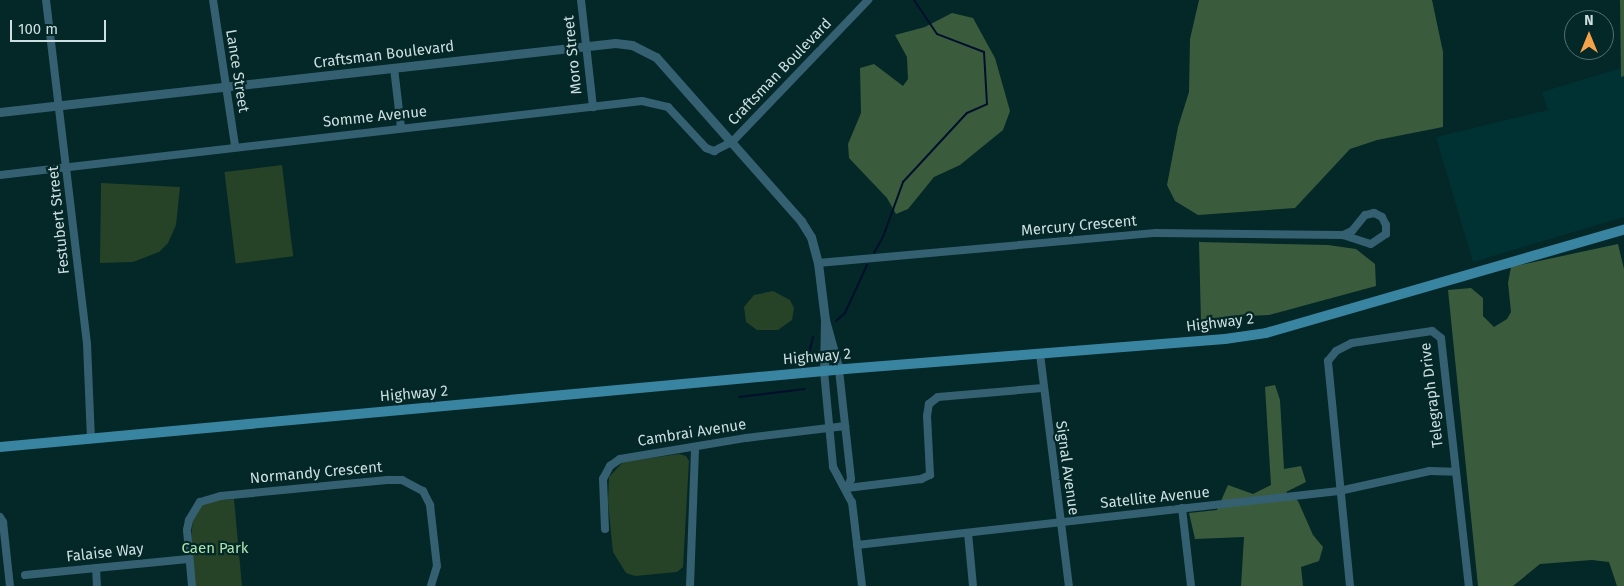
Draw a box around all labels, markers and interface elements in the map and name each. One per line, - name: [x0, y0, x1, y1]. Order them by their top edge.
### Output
- scale bar: [12, 10, 109, 42]
- north arrow: [1564, 10, 1614, 60]
- text: N: [1584, 12, 1594, 29]
- street label: Moro Street: [560, 15, 586, 95]
- street label: Craftsman Boulevard: [724, 15, 836, 129]
- text: 100 m: [18, 20, 58, 38]
- street label: Lance Street: [222, 28, 252, 114]
- street label: Craftsman Boulevard: [313, 37, 455, 73]
- street label: Somme Avenue: [322, 103, 428, 131]
- street label: Festubert Street: [44, 165, 74, 275]
- street label: Mercury Crescent: [1020, 212, 1138, 240]
- street label: Highway 2: [1185, 310, 1255, 336]
- street label: Telegraph Drive: [1417, 341, 1447, 449]
- street label: Highway 2: [782, 345, 852, 369]
- street label: Highway 2: [379, 382, 449, 406]
- street label: Cambrai Avenue: [636, 416, 748, 450]
- street label: Signal Avenue: [1051, 420, 1083, 516]
- street label: Normandy Crescent: [249, 458, 383, 488]
- street label: Satellite Avenue: [1099, 483, 1211, 513]
- street label: Falaise Way: [65, 540, 145, 566]
- park label: Caen Park: [182, 540, 248, 558]

